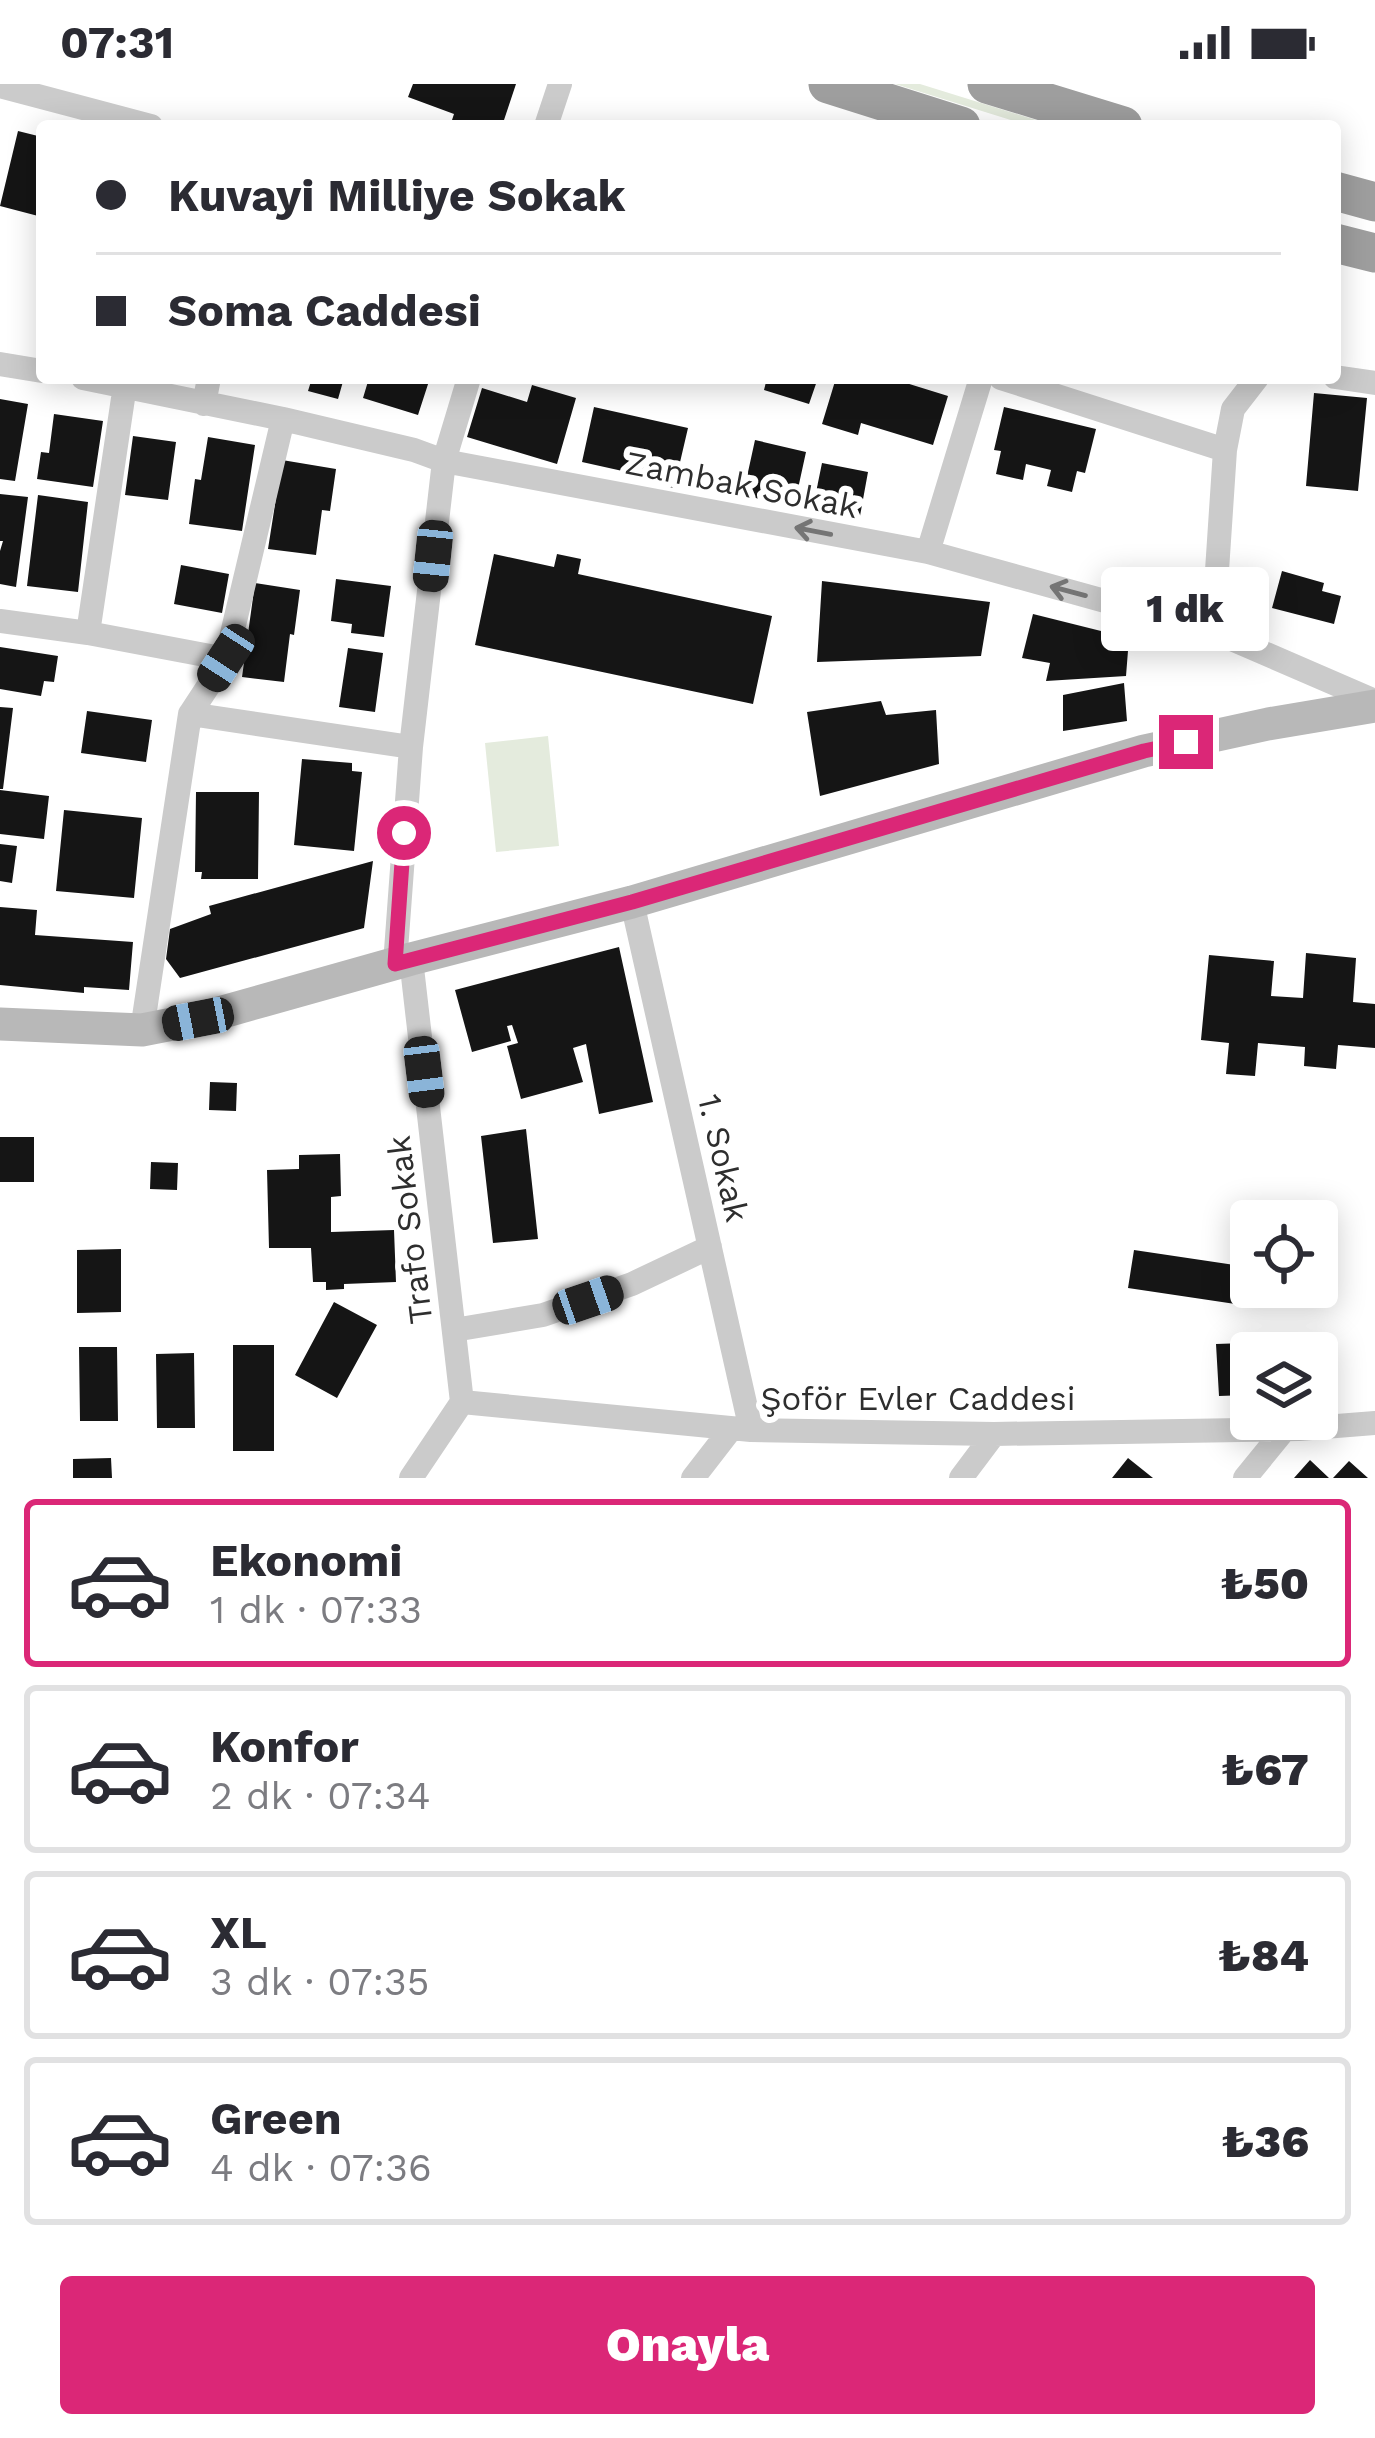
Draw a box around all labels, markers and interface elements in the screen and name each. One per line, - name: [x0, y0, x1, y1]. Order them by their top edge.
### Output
- text: 07:31: [60, 16, 174, 69]
- text: Kuvayi Milliye Sokak: [168, 169, 626, 222]
- text: Soma Caddesi: [168, 284, 481, 337]
- street label: Zambak Sokak: [622, 443, 862, 526]
- car: [411, 518, 455, 594]
- one-way arrow: [795, 519, 834, 541]
- callout: 1 dk: [1102, 568, 1270, 652]
- one-way arrow: [1050, 578, 1088, 600]
- text: 1 dk: [1146, 586, 1224, 631]
- car: [191, 618, 261, 698]
- route end: [1159, 715, 1213, 769]
- route start: [377, 806, 431, 860]
- car: [159, 994, 237, 1044]
- car: [402, 1034, 446, 1110]
- street label: 1. Sokak: [690, 1091, 757, 1226]
- street label: Trafo Sokak: [379, 1134, 440, 1326]
- map controls: [1230, 1200, 1338, 1440]
- button: locate: [1230, 1200, 1338, 1308]
- car: [548, 1271, 628, 1329]
- button: layers: [1230, 1332, 1338, 1440]
- street label: Şoför Evler Caddesi: [760, 1379, 1076, 1418]
- icon: car: [66, 1529, 174, 1637]
- text: Ekonomi: [210, 1534, 402, 1587]
- text: ₺50: [1221, 1557, 1309, 1610]
- text: 1 dk · 07:33: [210, 1587, 422, 1632]
- icon: car: [66, 1715, 174, 1823]
- text: Konfor: [210, 1720, 359, 1773]
- text: ₺67: [1221, 1743, 1309, 1796]
- text: 2 dk · 07:34: [210, 1773, 431, 1818]
- icon: car: [66, 1901, 174, 2009]
- text: XL: [210, 1906, 267, 1959]
- text: ₺84: [1218, 1929, 1309, 1982]
- text: 3 dk · 07:35: [210, 1959, 430, 2004]
- icon: car: [66, 2087, 174, 2195]
- text: Green: [210, 2092, 342, 2145]
- text: ₺36: [1221, 2115, 1309, 2168]
- text: 4 dk · 07:36: [210, 2145, 432, 2190]
- button: Onayla: [60, 2276, 1315, 2414]

